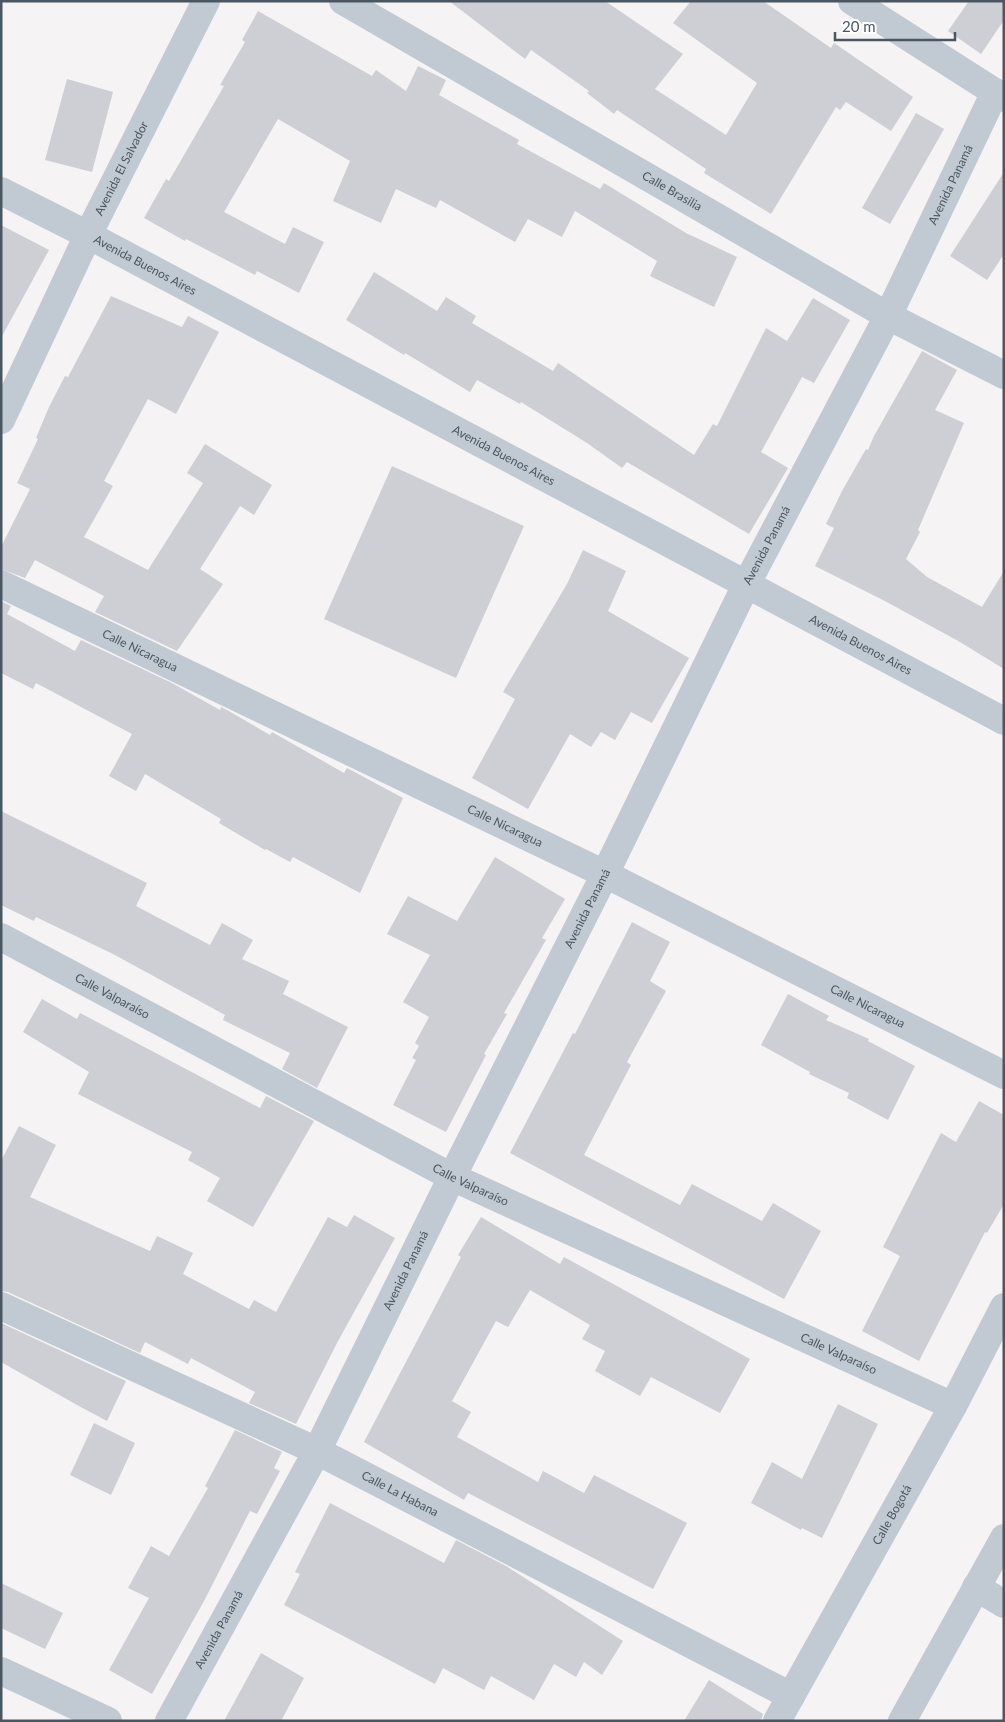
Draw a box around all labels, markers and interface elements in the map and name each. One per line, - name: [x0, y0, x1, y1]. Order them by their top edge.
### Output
- scale bar: [835, 10, 955, 42]
- text: 20 m: [842, 17, 876, 35]
- street label: Avenida El Salvador: [91, 118, 151, 218]
- street label: Avenida Panamá: [925, 142, 976, 227]
- street label: Calle Brasilia: [640, 168, 705, 214]
- street label: Avenida Buenos Aires: [91, 231, 199, 298]
- street label: Avenida Buenos Aires: [450, 422, 558, 488]
- street label: Avenida Panamá: [739, 503, 793, 587]
- street label: Avenida Buenos Aires: [807, 611, 915, 678]
- street label: Calle Nicaragua: [100, 626, 180, 675]
- street label: Calle Nicaragua: [465, 801, 545, 850]
- street label: Avenida Panamá: [561, 866, 613, 951]
- street label: Calle Valparaíso: [72, 970, 153, 1022]
- street label: Calle Nicaragua: [828, 981, 908, 1031]
- street label: Calle Valparaíso: [430, 1160, 511, 1209]
- street label: Avenida Panamá: [379, 1228, 431, 1313]
- street label: Calle Valparaíso: [798, 1329, 880, 1377]
- street label: Calle La Habana: [359, 1467, 441, 1520]
- street label: Calle Bogotá: [869, 1482, 915, 1548]
- street label: Avenida Panamá: [191, 1588, 246, 1671]

